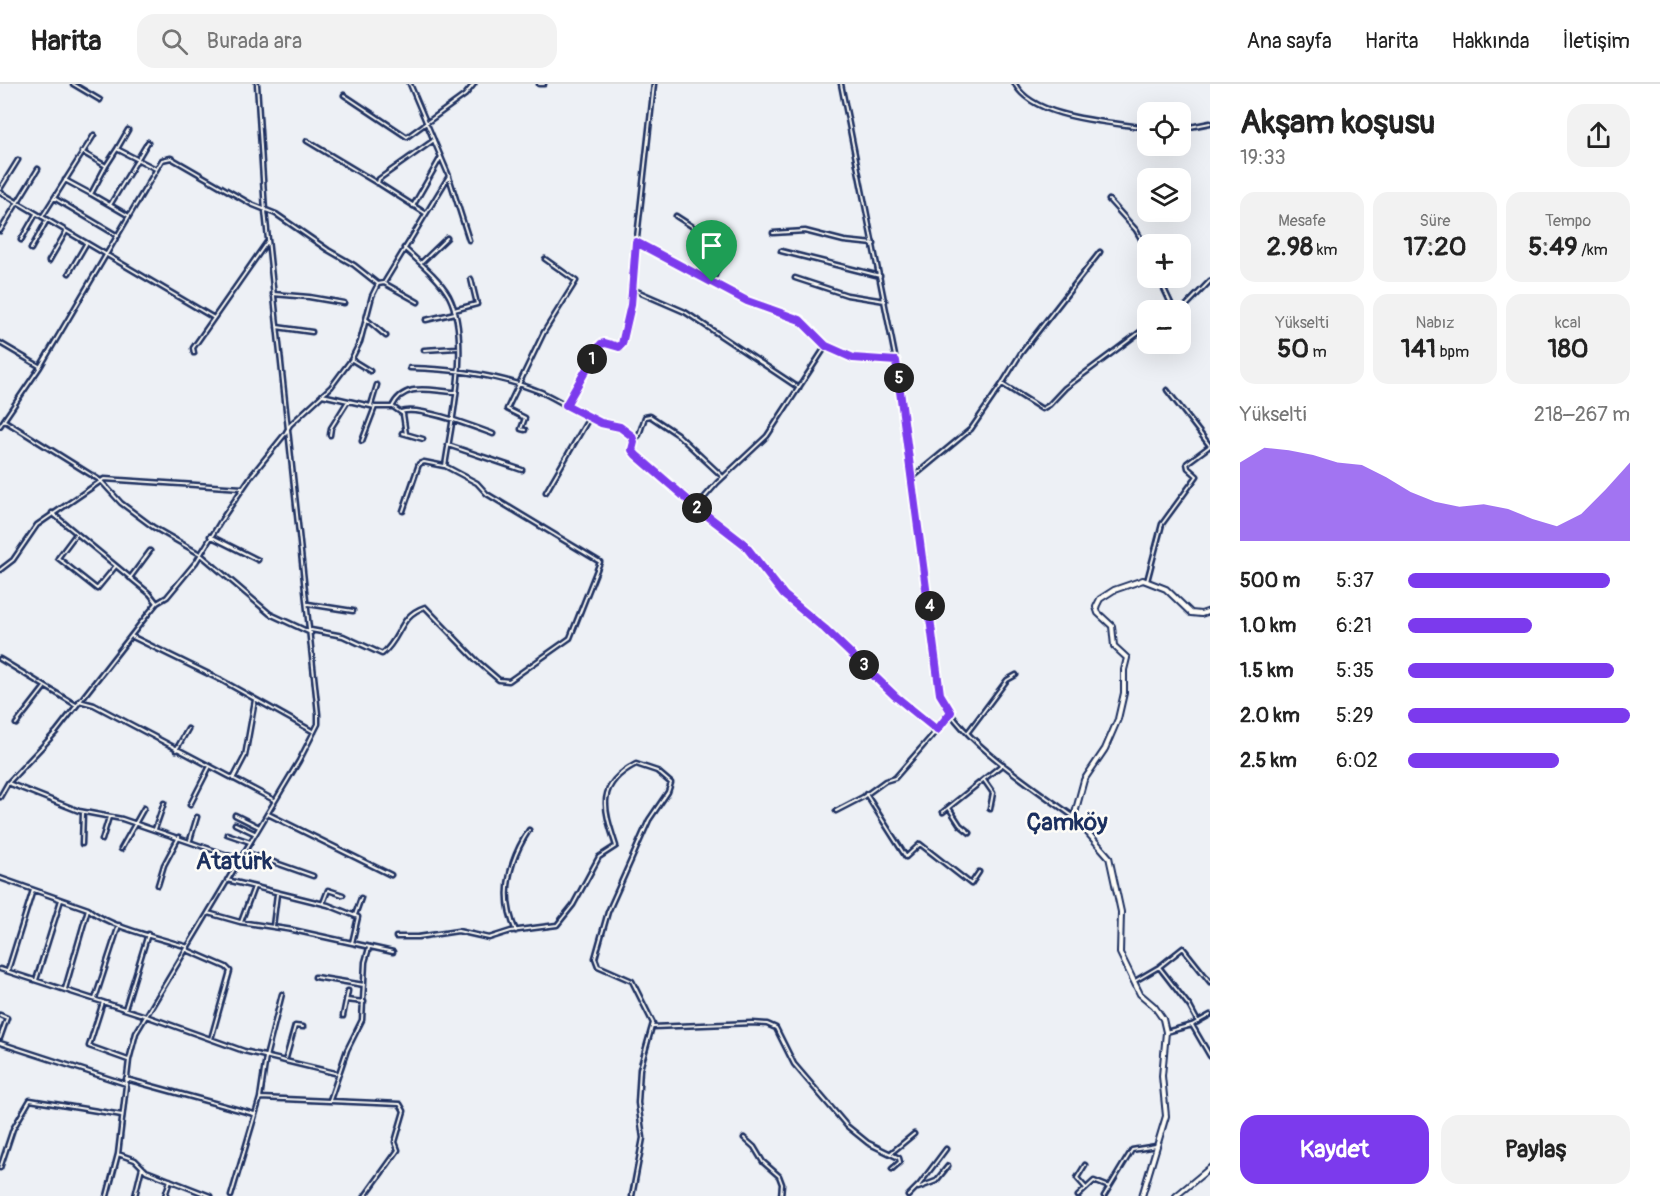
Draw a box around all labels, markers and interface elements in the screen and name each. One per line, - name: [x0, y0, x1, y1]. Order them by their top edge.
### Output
- search box: [137, 14, 557, 68]
- text: Harita: [30, 24, 101, 59]
- icon: search: [158, 25, 191, 58]
- text: Burada ara: [206, 27, 302, 55]
- text: Ana sayfa: [1246, 28, 1332, 55]
- text: Harita: [1365, 28, 1418, 55]
- text: Hakkında: [1451, 28, 1530, 55]
- text: İletişim: [1563, 28, 1630, 55]
- map controls: [1137, 102, 1191, 354]
- button: locate: [1137, 102, 1191, 156]
- text: Akşam koşusu: [1240, 102, 1435, 143]
- button: share: [1567, 104, 1630, 167]
- text: 19:33: [1240, 145, 1286, 170]
- button: layers: [1137, 168, 1191, 222]
- text: Mesafe: [1278, 211, 1326, 231]
- text: Süre: [1420, 211, 1450, 231]
- text: Tempo: [1545, 211, 1591, 231]
- pin: [686, 220, 737, 282]
- icon: arrive: [695, 229, 728, 262]
- text: 2.98: [1266, 231, 1313, 263]
- text: 17:20: [1403, 231, 1467, 263]
- text: 5:49: [1528, 231, 1578, 263]
- button: +: [1137, 234, 1191, 288]
- text: km: [1313, 240, 1338, 260]
- text: /km: [1578, 240, 1608, 260]
- button: −: [1137, 300, 1191, 354]
- text: Yükselti: [1275, 313, 1329, 333]
- text: Nabız: [1416, 313, 1454, 333]
- text: kcal: [1555, 313, 1581, 333]
- text: 50: [1277, 333, 1309, 365]
- text: 141: [1401, 333, 1436, 365]
- text: 180: [1547, 333, 1589, 365]
- text: m: [1309, 342, 1327, 362]
- text: bpm: [1436, 342, 1469, 362]
- pin: 1: [577, 344, 607, 374]
- text: 1: [589, 349, 595, 369]
- pin: 5: [884, 363, 914, 393]
- text: 5: [895, 368, 903, 388]
- text: Yükselti: [1240, 402, 1307, 427]
- text: 218–267 m: [1534, 402, 1630, 427]
- pin: 2: [682, 493, 712, 523]
- text: 2: [693, 498, 701, 518]
- text: 500 m: [1240, 568, 1300, 593]
- text: 5:37: [1336, 568, 1374, 593]
- pin: 4: [915, 591, 945, 621]
- text: 4: [925, 596, 935, 616]
- text: 1.0 km: [1240, 613, 1296, 638]
- text: 6:21: [1336, 613, 1372, 638]
- pin: 3: [849, 650, 879, 680]
- text: 3: [860, 655, 868, 675]
- text: 1.5 km: [1240, 658, 1293, 683]
- text: 5:35: [1336, 658, 1374, 683]
- text: 2.0 km: [1240, 703, 1300, 728]
- text: 5:29: [1336, 703, 1374, 728]
- text: 2.5 km: [1240, 748, 1297, 773]
- text: 6:02: [1336, 748, 1378, 773]
- district label: Çamköy: [1027, 808, 1108, 837]
- district label: Atatürk: [196, 847, 273, 876]
- button: Kaydet: [1240, 1115, 1429, 1184]
- button: Paylaş: [1441, 1115, 1630, 1184]

